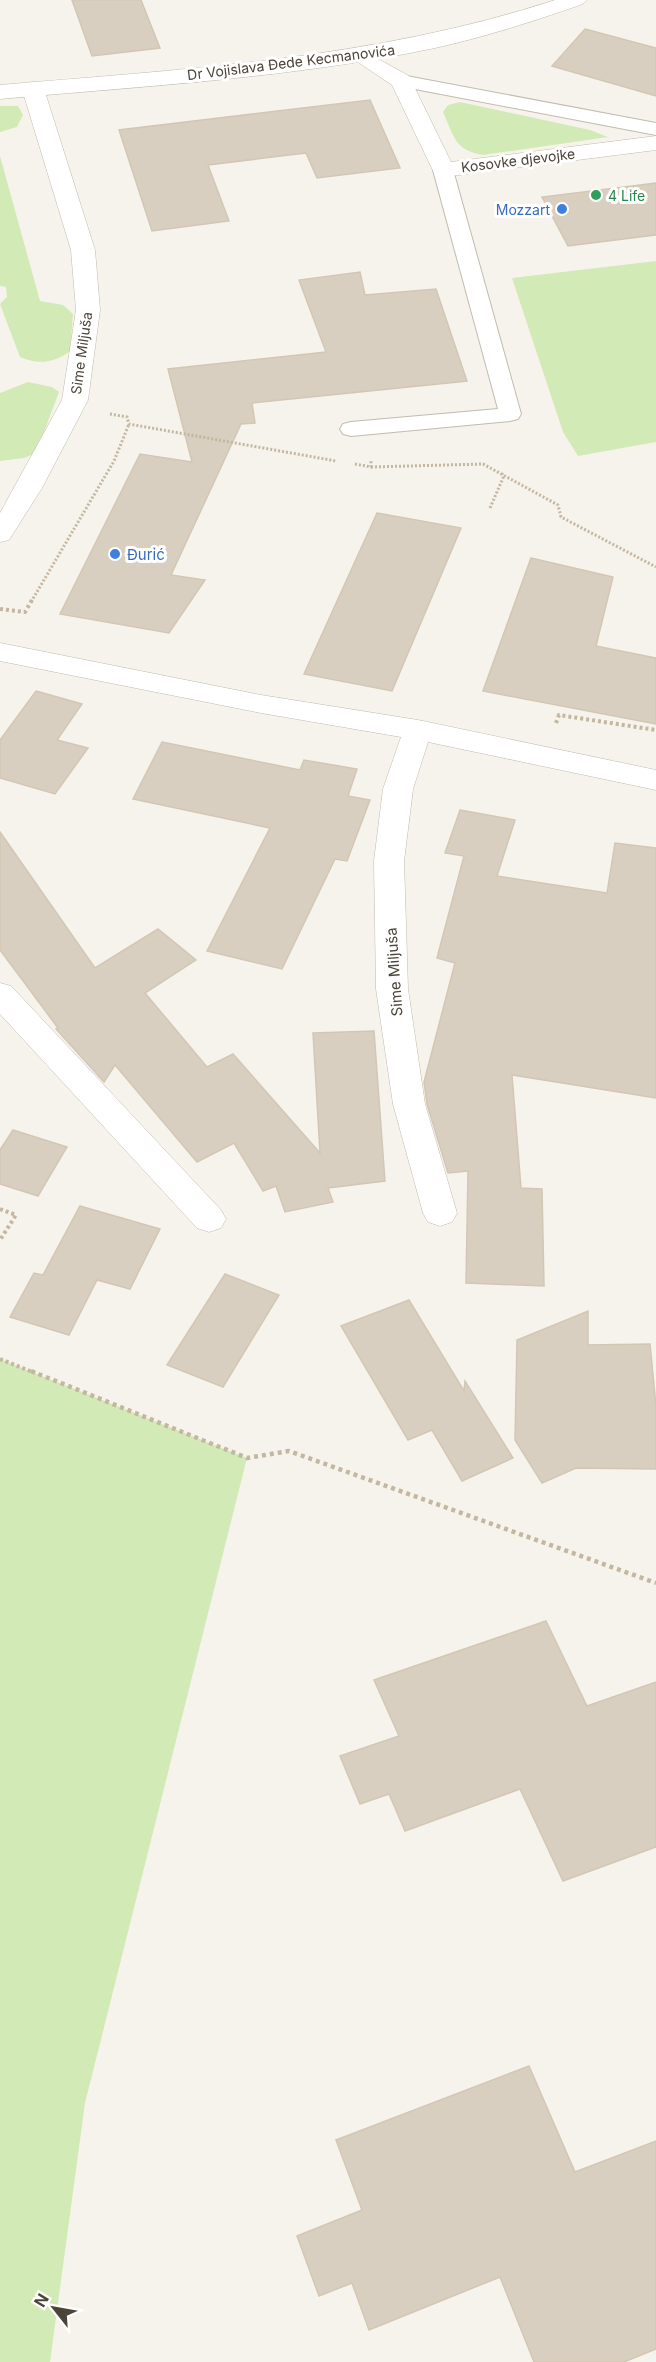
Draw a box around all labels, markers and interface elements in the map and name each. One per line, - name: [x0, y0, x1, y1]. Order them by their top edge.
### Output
- street label: Dr Vojislava Đede Kecmanovića: [186, 41, 396, 83]
- street label: Kosovke djevojke: [460, 145, 576, 175]
- place label: 4 Life: [608, 187, 645, 204]
- marker: 4 Life: [589, 188, 603, 202]
- place label: Mozzart: [496, 201, 550, 218]
- marker: Mozzart: [555, 202, 569, 216]
- street label: Sime Miljuša: [67, 311, 95, 395]
- place label: Đurić: [127, 545, 165, 564]
- marker: Đurić: [108, 547, 122, 561]
- street label: Sime Miljuša: [381, 927, 407, 1017]
- north arrow: [24, 2278, 84, 2338]
- text: N: [29, 2290, 53, 2311]

